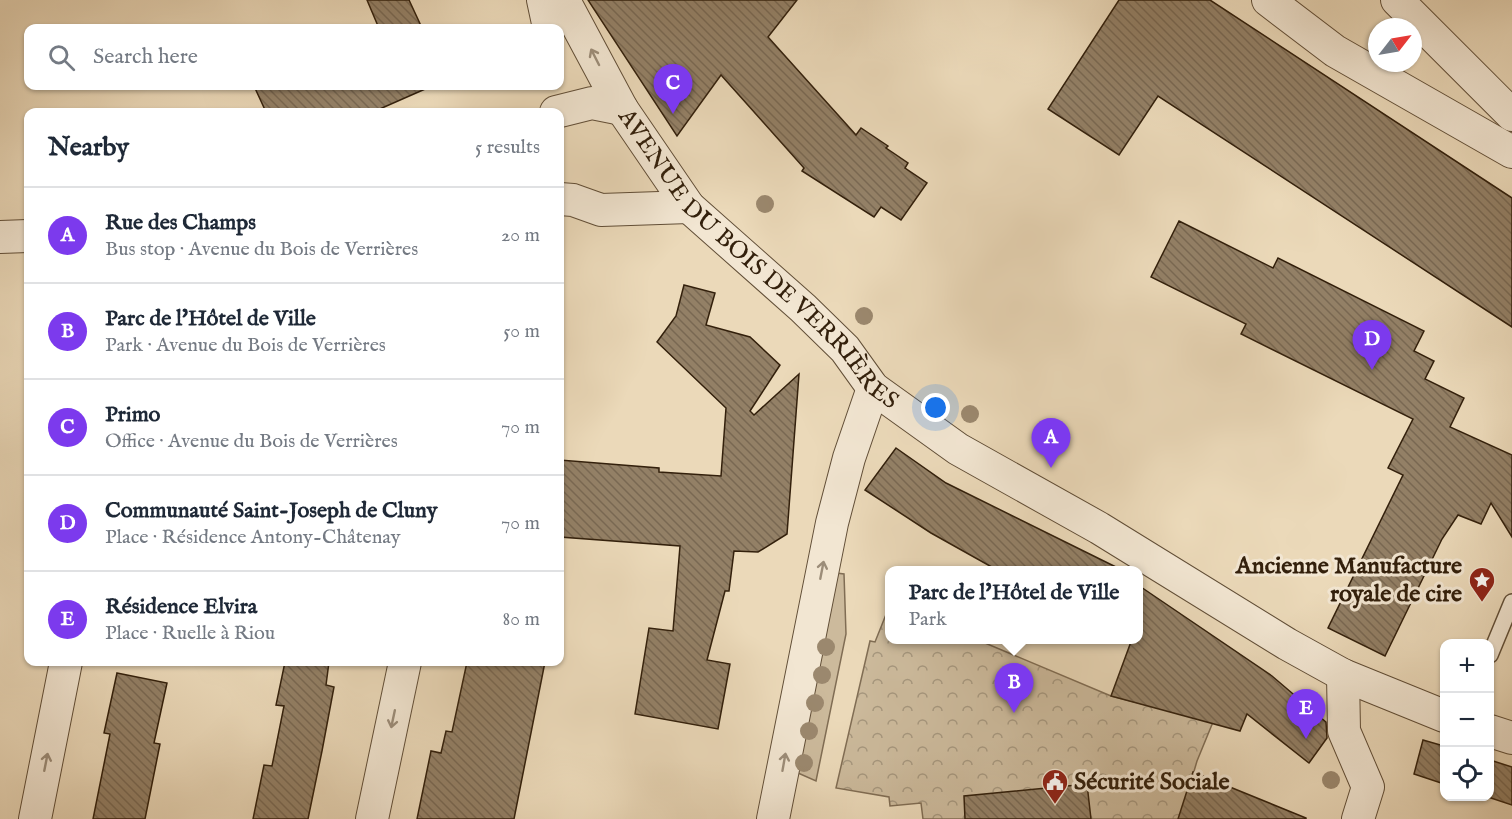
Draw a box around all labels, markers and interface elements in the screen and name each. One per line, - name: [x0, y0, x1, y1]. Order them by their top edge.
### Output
- north arrow: [1368, 18, 1422, 72]
- search box: [24, 24, 564, 90]
- icon: search: [45, 41, 78, 74]
- text: Search here: [93, 43, 198, 71]
- one-way arrow: [589, 49, 600, 67]
- pin: C: [654, 64, 692, 114]
- street label: AVENUE DU BOIS DE VERRIÈRES: [610, 102, 904, 417]
- text: Nearby: [48, 131, 129, 164]
- text: 5 results: [475, 135, 540, 160]
- text: Rue des Champs: [105, 209, 256, 237]
- text: A: [61, 223, 74, 248]
- text: 20 m: [501, 223, 540, 248]
- text: Bus stop · Avenue du Bois de Verrières: [105, 237, 418, 262]
- text: Parc de l'Hôtel de Ville: [105, 305, 316, 333]
- text: B: [61, 319, 74, 344]
- text: 50 m: [503, 319, 540, 344]
- pin: D: [1352, 320, 1392, 370]
- text: Park · Avenue du Bois de Verrières: [105, 333, 386, 358]
- your location: [921, 393, 950, 422]
- text: Primo: [105, 401, 160, 429]
- text: C: [60, 415, 75, 440]
- text: 70 m: [501, 415, 540, 440]
- pin: A: [1032, 418, 1070, 468]
- text: Office · Avenue du Bois de Verrières: [105, 429, 398, 454]
- text: Communauté Saint-Joseph de Cluny: [105, 497, 437, 525]
- text: D: [59, 511, 76, 536]
- text: 70 m: [501, 511, 540, 536]
- text: Place · Résidence Antony-Châtenay: [105, 525, 401, 550]
- place label: Ancienne Manufacture royale de cire: [1235, 551, 1462, 610]
- one-way arrow: [817, 561, 828, 581]
- place icon: Ancienne Manufacture royale de cire: [1467, 565, 1497, 603]
- popup: [885, 566, 1143, 644]
- text: Parc de l'Hôtel de Ville: [909, 579, 1119, 607]
- text: Résidence Elvira: [105, 593, 257, 621]
- text: E: [61, 607, 74, 632]
- text: 80 m: [503, 607, 540, 632]
- text: Park: [909, 607, 947, 632]
- text: Place · Ruelle à Riou: [105, 621, 275, 646]
- map controls: [1440, 639, 1494, 801]
- button: +: [1440, 639, 1494, 693]
- pin: B: [994, 664, 1034, 713]
- pin: E: [1286, 690, 1326, 739]
- button: −: [1440, 693, 1494, 747]
- one-way arrow: [386, 709, 398, 728]
- button: locate: [1440, 747, 1494, 801]
- one-way arrow: [41, 752, 52, 772]
- one-way arrow: [779, 752, 790, 772]
- public building icon: Sécurité Sociale: [1040, 767, 1070, 805]
- place label: Sécurité Sociale: [1074, 767, 1230, 798]

